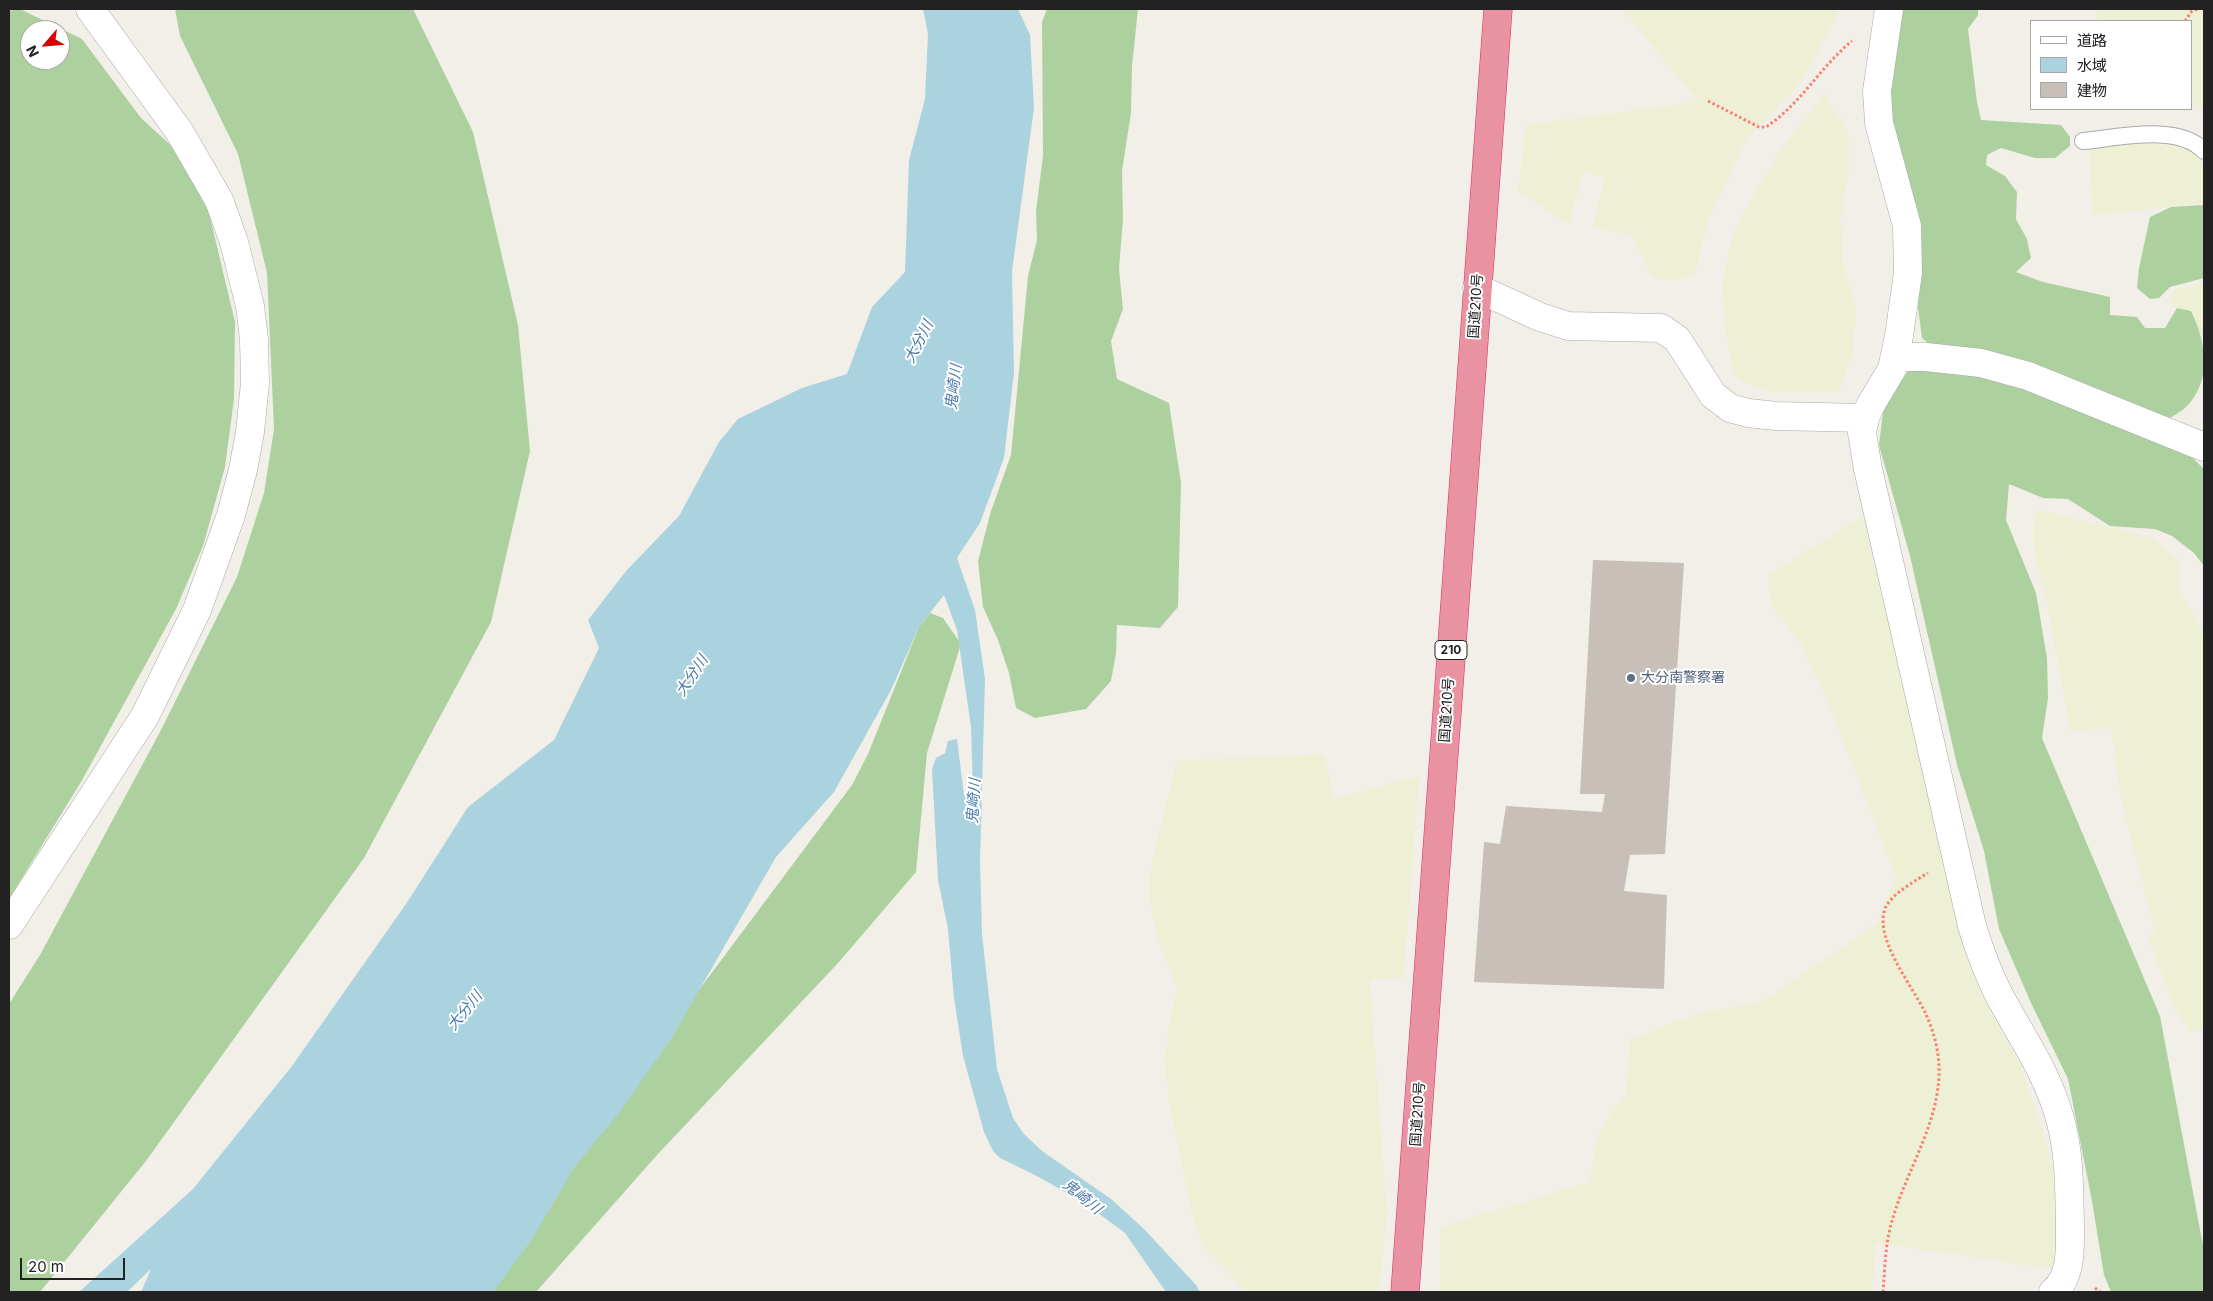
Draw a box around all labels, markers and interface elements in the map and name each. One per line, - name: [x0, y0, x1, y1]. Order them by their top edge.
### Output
- north arrow: [20, 20, 70, 70]
- legend: [2030, 20, 2193, 110]
- text: 道路: [2077, 31, 2107, 50]
- text: N: [22, 43, 42, 60]
- text: 水域: [2077, 56, 2107, 75]
- text: 建物: [2077, 81, 2107, 100]
- street label: 国道210号: [1465, 273, 1487, 339]
- water label: 大分川: [901, 318, 937, 366]
- water label: 鬼崎川: [942, 364, 966, 410]
- road number: 210: [1435, 640, 1467, 660]
- water label: 大分川: [672, 652, 712, 700]
- place label: 大分南警察署: [1641, 670, 1725, 686]
- marker: 大分南警察署: [1625, 672, 1637, 684]
- street label: 国道210号: [1436, 677, 1458, 743]
- water label: 鬼崎川: [963, 778, 985, 824]
- water label: 大分川: [444, 988, 486, 1034]
- street label: 国道210号: [1407, 1081, 1429, 1147]
- water label: 鬼崎川: [1059, 1176, 1105, 1218]
- scale bar: [22, 1248, 128, 1280]
- text: 20 m: [28, 1257, 64, 1276]

